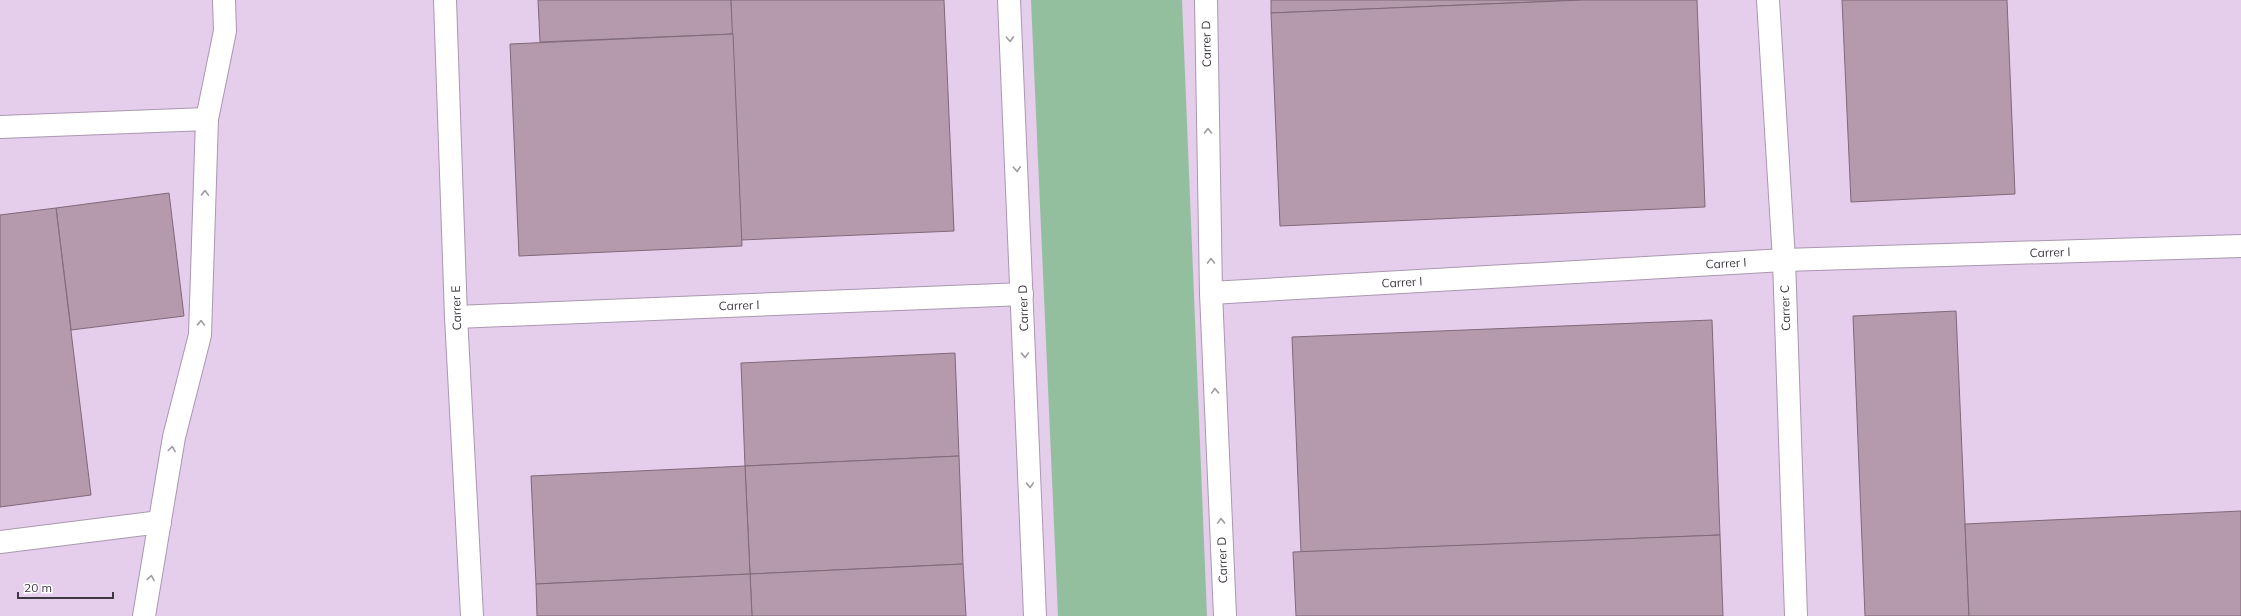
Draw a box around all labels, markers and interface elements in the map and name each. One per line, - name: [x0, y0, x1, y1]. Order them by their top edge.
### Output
- street label: Carrer D: [1198, 20, 1214, 68]
- one-way arrow: [1006, 36, 1015, 42]
- one-way arrow: [1204, 128, 1212, 134]
- one-way arrow: [1012, 166, 1021, 172]
- one-way arrow: [201, 190, 209, 196]
- street label: Carrer I: [2029, 244, 2071, 260]
- street label: Carrer I: [1705, 254, 1747, 272]
- one-way arrow: [1207, 258, 1215, 264]
- street label: Carrer I: [1381, 273, 1423, 291]
- street label: Carrer D: [1015, 284, 1031, 332]
- street label: Carrer E: [448, 285, 464, 331]
- street label: Carrer C: [1777, 285, 1793, 331]
- street label: Carrer I: [718, 297, 760, 313]
- one-way arrow: [197, 320, 205, 326]
- one-way arrow: [1021, 352, 1029, 358]
- one-way arrow: [1211, 388, 1220, 394]
- one-way arrow: [167, 446, 176, 453]
- one-way arrow: [1026, 482, 1034, 488]
- one-way arrow: [1216, 518, 1225, 524]
- street label: Carrer D: [1214, 536, 1230, 584]
- scale bar: [18, 574, 113, 600]
- one-way arrow: [146, 575, 155, 581]
- text: 20 m: [24, 580, 52, 595]

